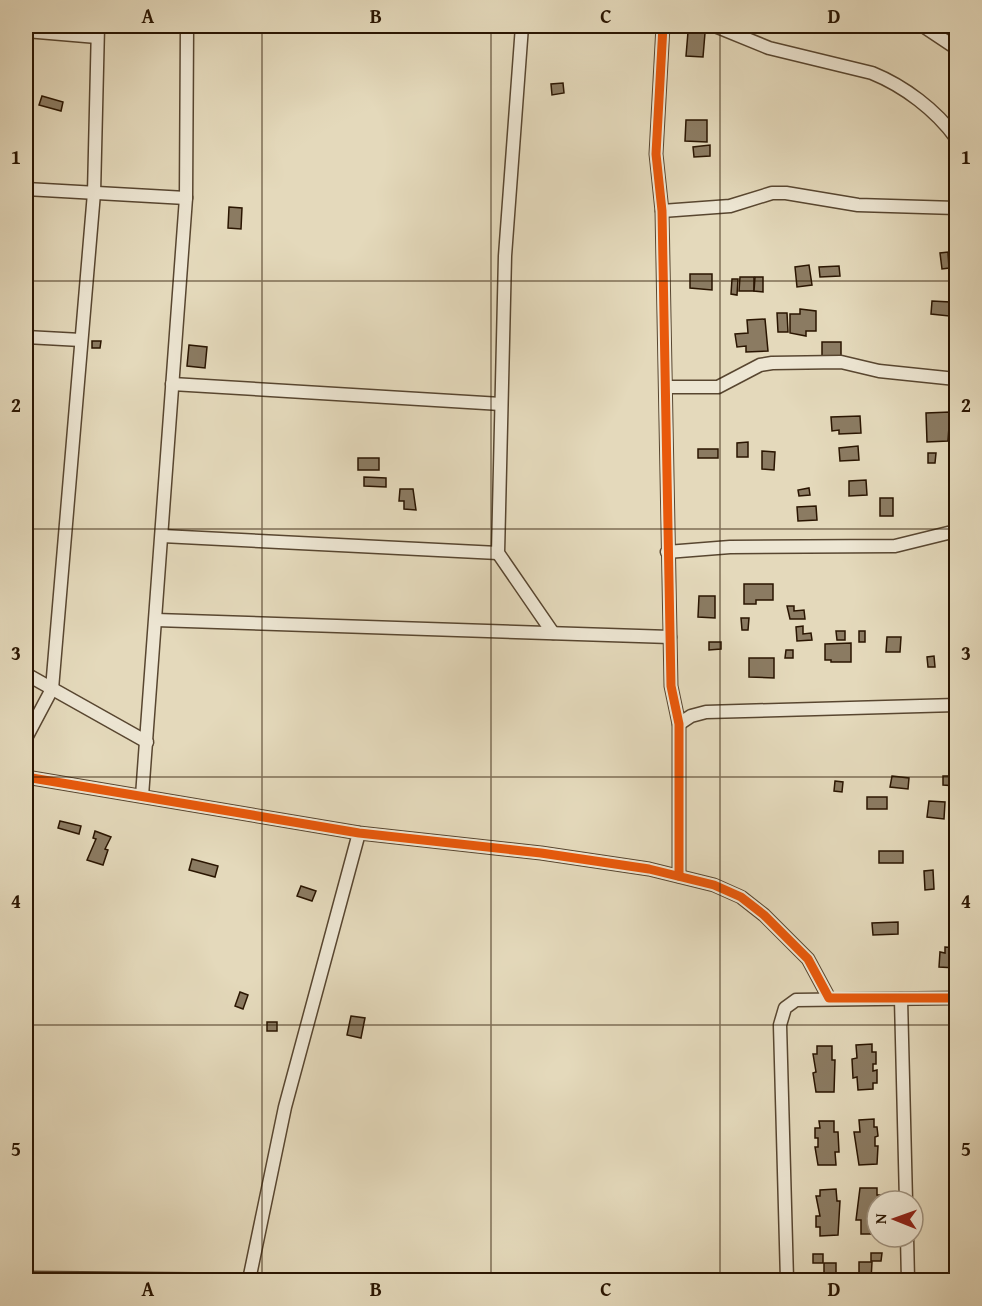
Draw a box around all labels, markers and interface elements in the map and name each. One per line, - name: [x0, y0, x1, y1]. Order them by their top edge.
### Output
- text: A: [142, 1, 155, 30]
- text: B: [370, 1, 382, 30]
- text: C: [600, 1, 612, 30]
- text: D: [827, 1, 841, 30]
- text: 1: [11, 142, 21, 171]
- text: 1: [961, 142, 971, 171]
- text: 2: [11, 390, 21, 419]
- text: 2: [961, 390, 971, 419]
- text: 3: [11, 638, 21, 667]
- text: 3: [961, 638, 971, 667]
- text: 4: [11, 886, 21, 915]
- text: 4: [961, 886, 971, 915]
- text: 5: [11, 1134, 21, 1163]
- text: 5: [961, 1134, 971, 1163]
- north arrow: [865, 1189, 925, 1249]
- text: N: [868, 1213, 892, 1224]
- text: A: [142, 1274, 155, 1303]
- text: B: [370, 1274, 382, 1303]
- text: C: [600, 1274, 612, 1303]
- text: D: [827, 1274, 841, 1303]

